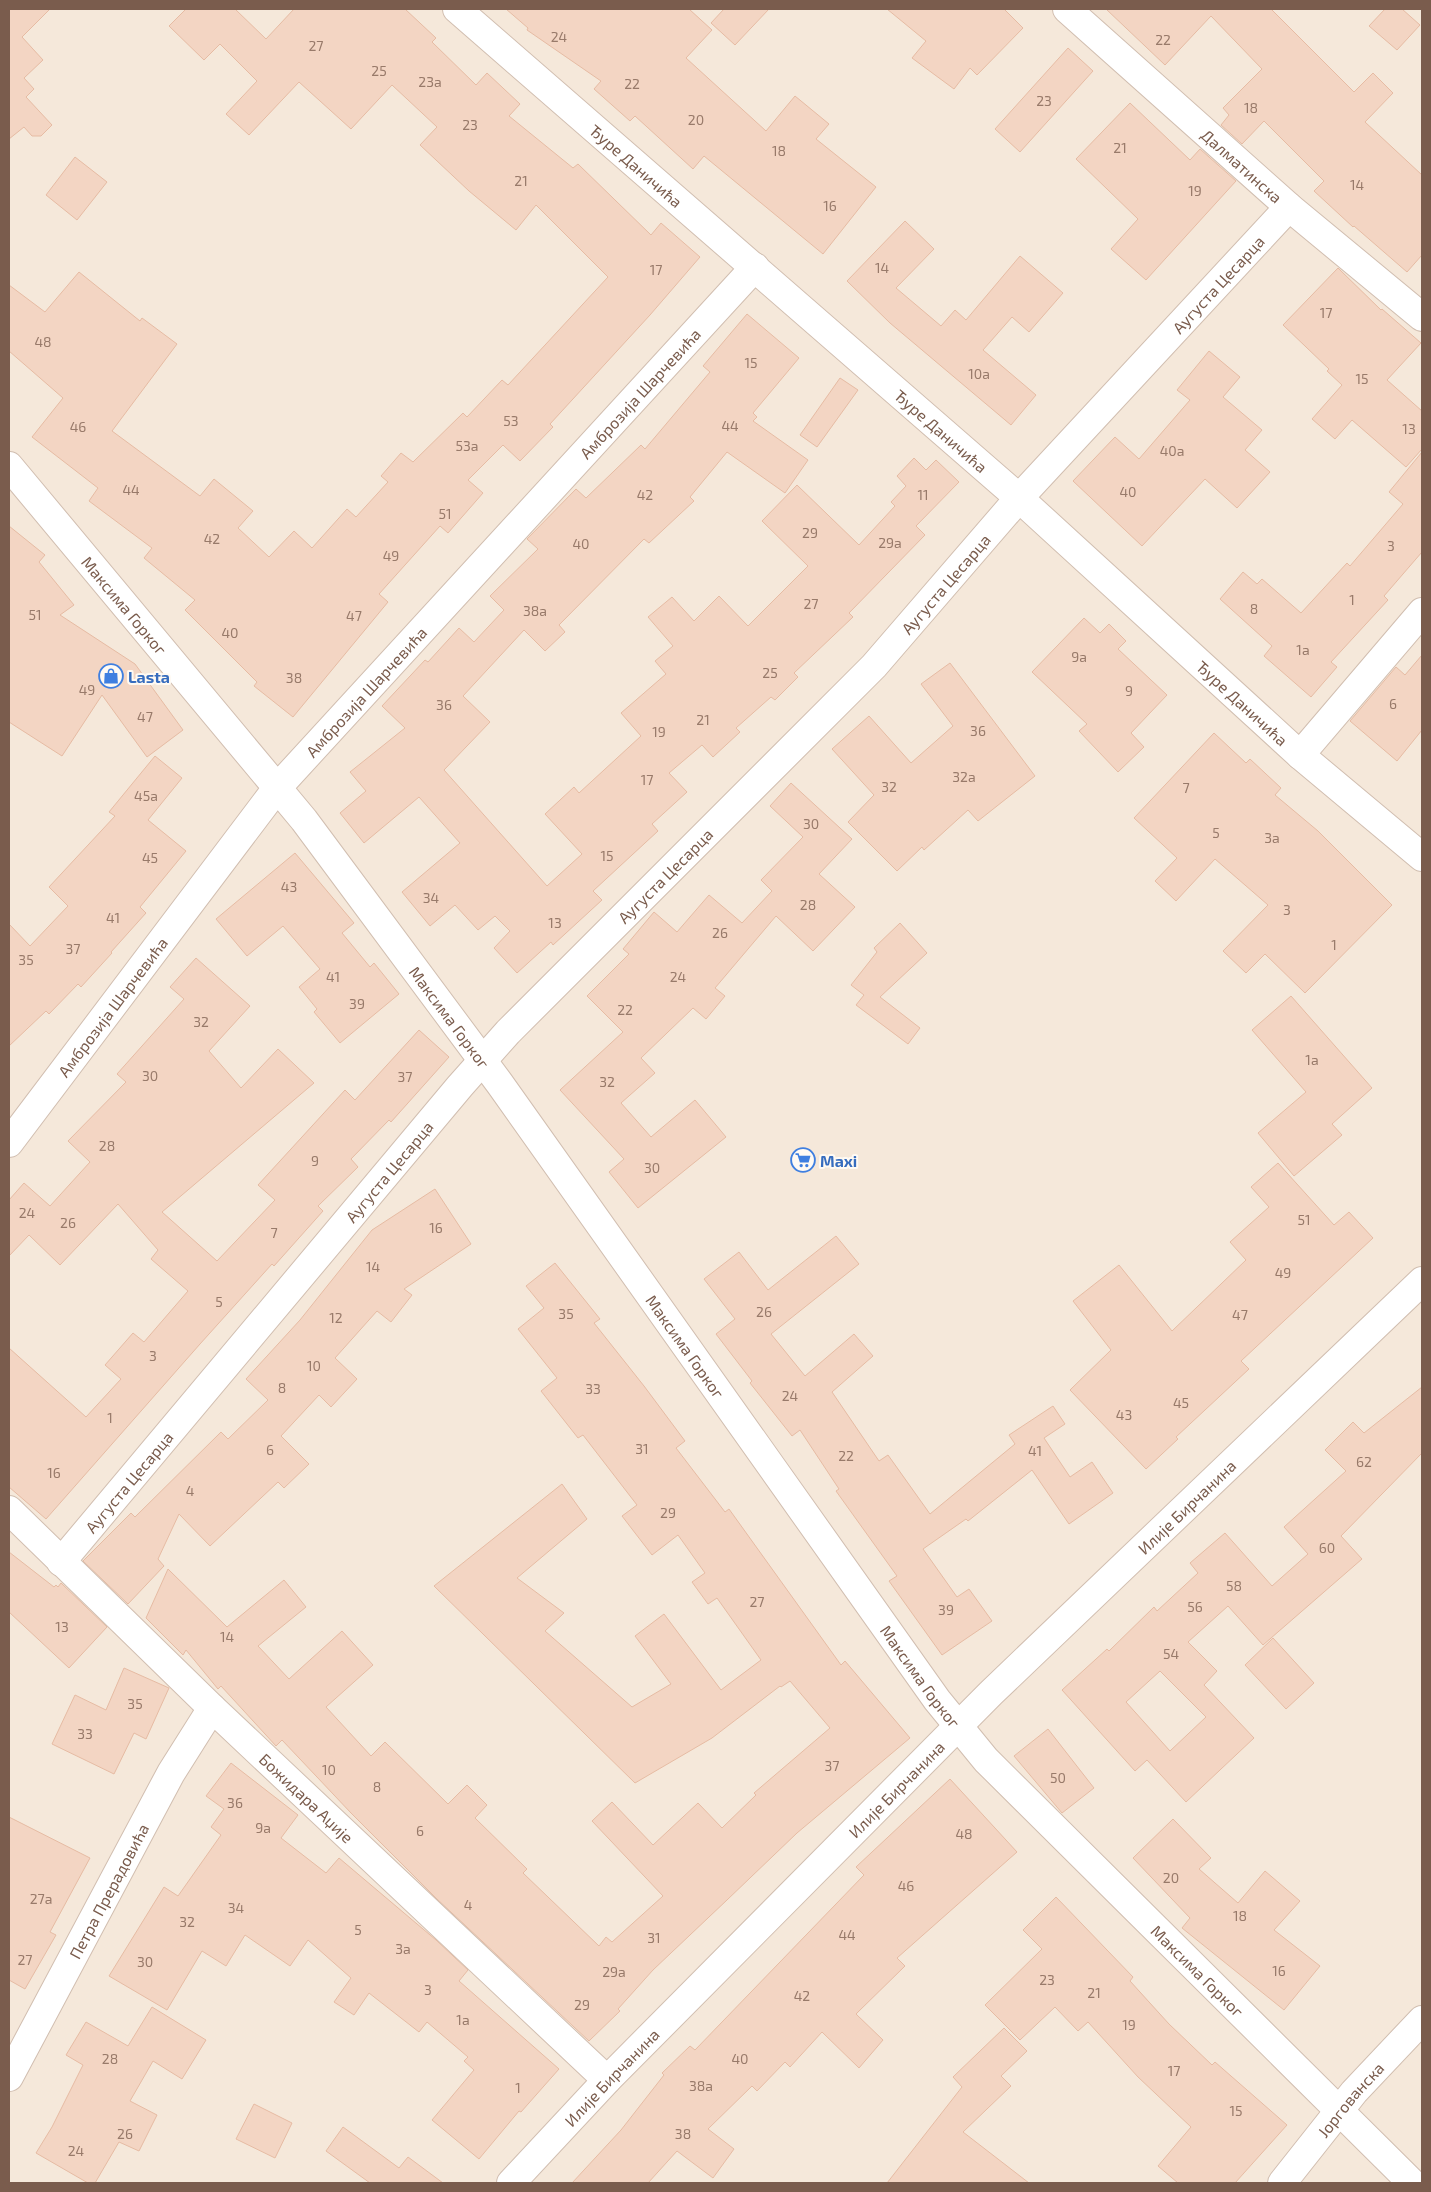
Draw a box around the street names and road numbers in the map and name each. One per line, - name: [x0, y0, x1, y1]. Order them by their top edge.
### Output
- street label: Ђуре Даничића: [586, 120, 687, 211]
- street label: Далматинска: [1198, 125, 1287, 206]
- street label: Аугуста Цесарца: [1168, 231, 1268, 337]
- street label: Амброзија Шарчевића: [575, 324, 704, 462]
- street label: Ђуре Даничића: [891, 385, 992, 476]
- street label: Аугуста Цесарца: [897, 529, 994, 637]
- street label: Максима Горког: [78, 552, 172, 659]
- street label: Амброзија Шарчевића: [301, 622, 430, 760]
- street label: Ђуре Даничића: [1193, 656, 1292, 749]
- street label: Аугуста Цесарца: [613, 824, 716, 927]
- street label: Амброзија Шарчевића: [53, 933, 171, 1080]
- street label: Максима Горког: [406, 962, 495, 1072]
- street label: Аугуста Цесарца: [341, 1117, 436, 1226]
- street label: Максима Горког: [643, 1291, 729, 1402]
- street label: Аугуста Цесарца: [81, 1427, 176, 1536]
- street label: Илије Бирчанина: [1133, 1455, 1239, 1558]
- street label: Максима Горког: [877, 1621, 965, 1732]
- street label: Илије Бирчанина: [844, 1737, 948, 1841]
- street label: Божидара Аџије: [256, 1749, 358, 1846]
- street label: Петра Прерадовића: [64, 1820, 152, 1962]
- street label: Максима Горког: [1148, 1921, 1248, 2021]
- street label: Илије Бирчанина: [560, 2024, 663, 2130]
- street label: Јоргованска: [1313, 2058, 1387, 2141]

